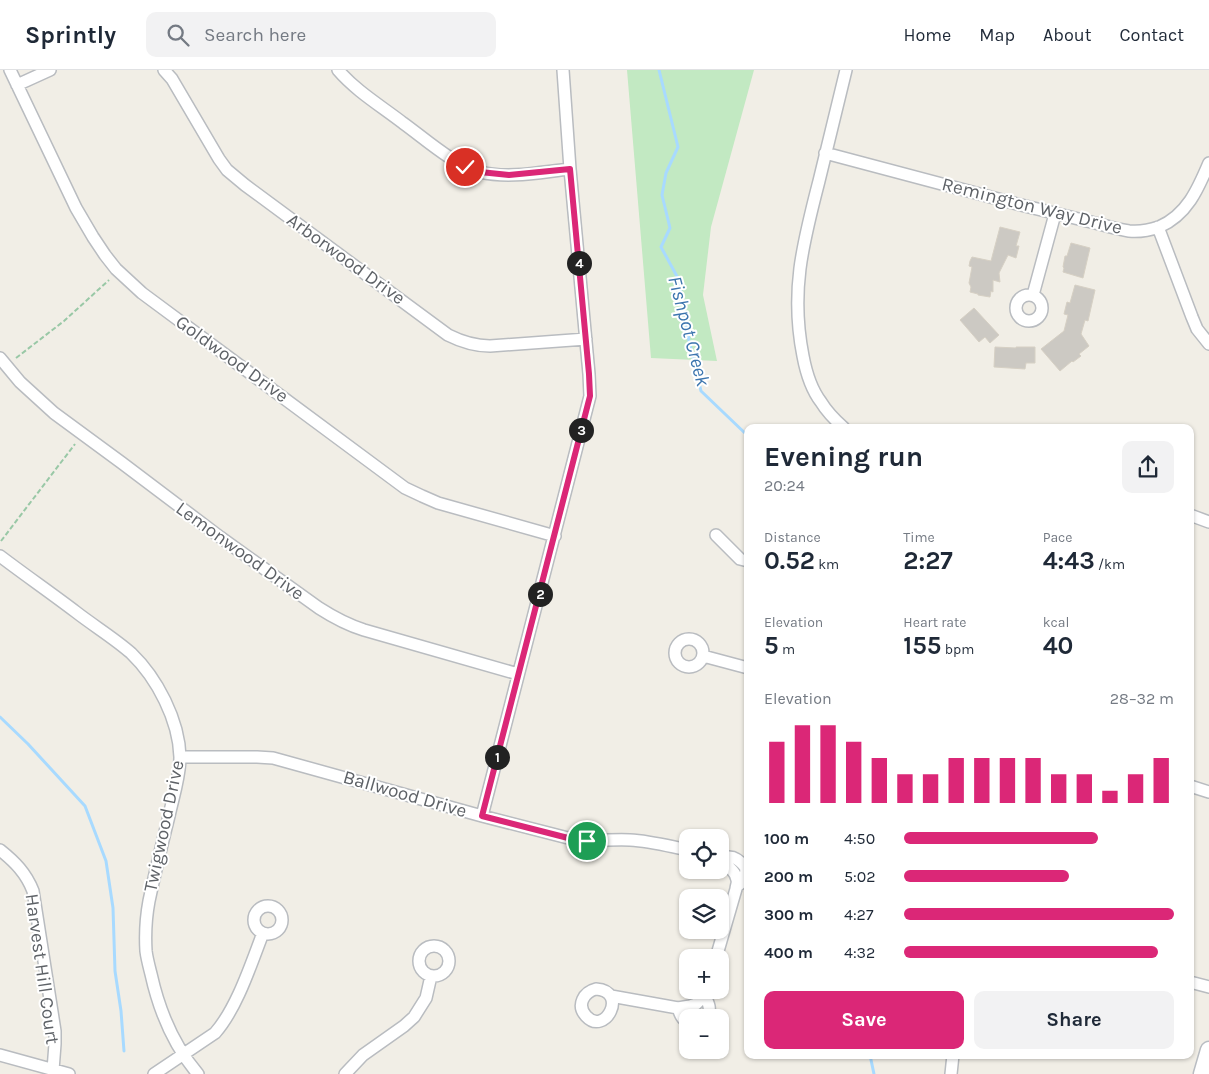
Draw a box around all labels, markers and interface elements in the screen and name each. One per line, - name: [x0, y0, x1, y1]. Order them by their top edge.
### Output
- search box: [146, 12, 496, 57]
- text: Sprintly: [25, 21, 116, 49]
- icon: search: [164, 21, 192, 49]
- text: Search here: [204, 24, 306, 46]
- text: Home: [903, 24, 951, 46]
- text: Map: [979, 24, 1015, 46]
- text: About: [1043, 24, 1092, 46]
- text: Contact: [1120, 24, 1184, 46]
- pin: [444, 146, 486, 188]
- icon: check: [451, 153, 479, 181]
- street label: Remington Way Drive: [940, 173, 1124, 239]
- street label: Arborwood Drive: [283, 209, 409, 309]
- pin: 4: [566, 250, 592, 276]
- text: 4: [575, 255, 584, 272]
- water label: Fishpot Creek: [663, 273, 715, 390]
- street label: Goldwood Drive: [171, 311, 293, 407]
- pin: 3: [568, 418, 594, 442]
- text: 3: [577, 422, 586, 439]
- text: Evening run: [764, 440, 923, 473]
- button: share: [1122, 441, 1174, 493]
- text: 20:24: [764, 476, 805, 495]
- street label: Lemonwood Drive: [172, 497, 308, 605]
- text: Distance: [764, 529, 821, 546]
- text: Time: [903, 529, 935, 546]
- text: Pace: [1043, 529, 1073, 546]
- text: 0.52: [764, 546, 815, 575]
- text: 2:27: [903, 546, 953, 575]
- text: 4:43: [1043, 546, 1095, 575]
- text: km: [815, 556, 839, 573]
- text: /km: [1095, 556, 1125, 573]
- pin: 2: [528, 582, 552, 606]
- text: 2: [536, 586, 545, 603]
- text: Elevation: [764, 614, 823, 631]
- text: Heart rate: [903, 614, 966, 631]
- text: kcal: [1043, 614, 1069, 631]
- text: 5: [764, 631, 779, 660]
- text: 155: [903, 631, 941, 660]
- text: 40: [1043, 631, 1073, 660]
- text: m: [779, 641, 795, 658]
- text: bpm: [941, 641, 974, 658]
- text: Elevation: [764, 689, 832, 708]
- text: 28–32 m: [1110, 689, 1174, 708]
- pin: 1: [484, 744, 510, 770]
- text: 1: [495, 749, 500, 766]
- street label: Twigwood Drive: [139, 758, 189, 894]
- street label: Ballwood Drive: [341, 766, 469, 822]
- pin: [566, 820, 608, 862]
- icon: arrive: [573, 827, 601, 855]
- map controls: [679, 829, 729, 1059]
- button: locate: [679, 829, 729, 879]
- text: 100 m: [764, 829, 809, 848]
- text: 4:50: [844, 829, 875, 848]
- text: 200 m: [764, 867, 813, 886]
- text: 5:02: [844, 867, 876, 886]
- button: layers: [679, 889, 729, 939]
- street label: Harvest Hill Court: [21, 892, 63, 1046]
- text: 300 m: [764, 905, 813, 924]
- text: 4:27: [844, 905, 873, 924]
- text: 400 m: [764, 943, 813, 962]
- text: 4:32: [844, 943, 875, 962]
- button: +: [679, 949, 729, 999]
- button: Save: [764, 991, 964, 1049]
- button: Share: [974, 991, 1174, 1049]
- button: −: [679, 1009, 729, 1059]

